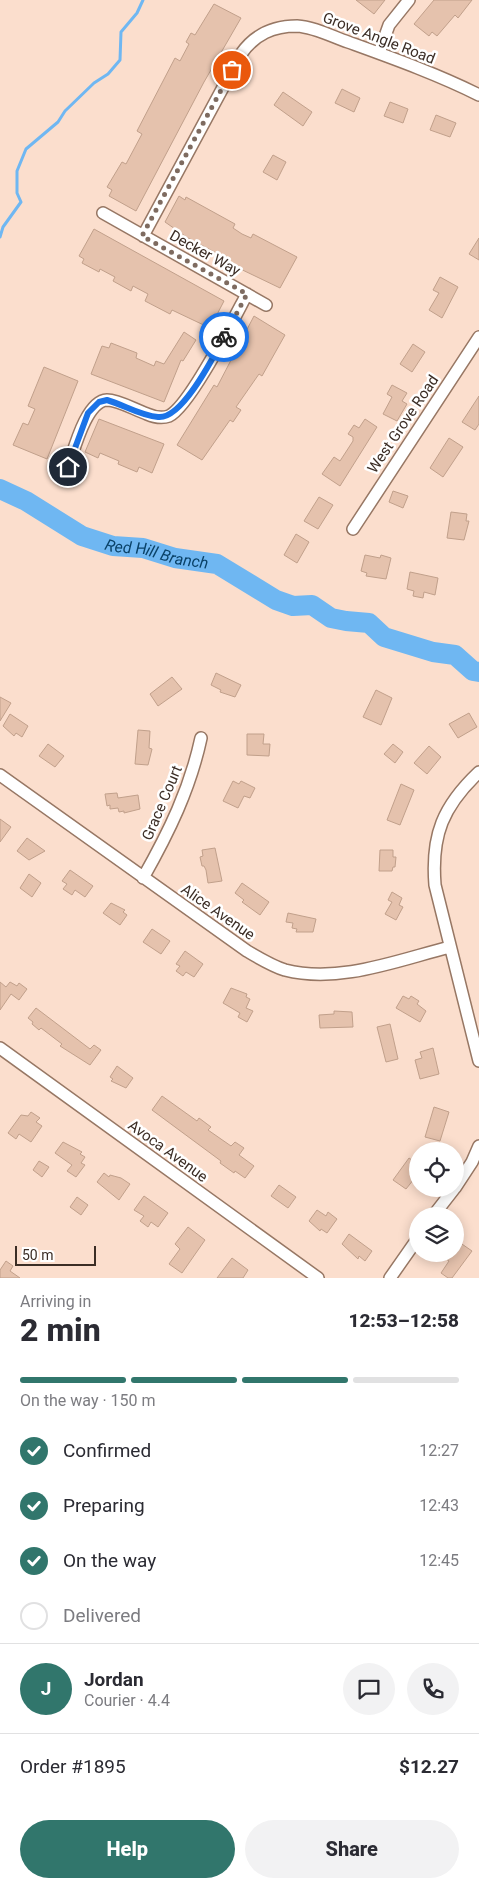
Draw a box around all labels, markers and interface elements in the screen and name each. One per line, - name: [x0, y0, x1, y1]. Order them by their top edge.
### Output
- street label: Grove Angle Road: [320, 8, 438, 68]
- pin: [211, 49, 253, 91]
- icon: bag: [218, 56, 246, 84]
- street label: Decker Way: [166, 226, 244, 280]
- courier: [199, 312, 249, 362]
- icon: bike: [210, 323, 238, 351]
- street label: West Grove Road: [364, 372, 442, 476]
- pin: [47, 446, 89, 488]
- icon: home: [54, 453, 82, 481]
- water label: Red Hill Branch: [102, 535, 210, 573]
- street label: Grace Court: [138, 763, 186, 843]
- street label: Alice Avenue: [178, 880, 258, 944]
- street label: Avoca Avenue: [125, 1116, 211, 1186]
- map controls: [409, 1142, 464, 1262]
- button: locate: [409, 1142, 464, 1197]
- button: layers: [409, 1207, 464, 1262]
- scale bar: [15, 1243, 96, 1266]
- text: 50 m: [22, 1247, 54, 1263]
- text: Arriving in: [20, 1292, 91, 1311]
- text: 12:53–12:58: [348, 1309, 459, 1332]
- text: 2 min: [20, 1311, 101, 1349]
- text: On the way · 150 m: [20, 1391, 156, 1410]
- icon: check: [20, 1437, 48, 1465]
- text: Confirmed: [63, 1439, 151, 1462]
- text: 12:27: [419, 1441, 459, 1460]
- icon: check: [20, 1492, 48, 1520]
- text: Preparing: [63, 1494, 145, 1517]
- text: 12:43: [419, 1496, 459, 1515]
- icon: check: [20, 1547, 48, 1575]
- text: On the way: [63, 1549, 156, 1572]
- text: 12:45: [419, 1551, 459, 1570]
- text: Delivered: [63, 1604, 141, 1627]
- button: chat: [343, 1663, 395, 1715]
- button: phone: [407, 1663, 459, 1715]
- text: Jordan: [84, 1668, 144, 1691]
- text: J: [41, 1677, 51, 1700]
- text: Courier · 4.4: [84, 1691, 170, 1710]
- text: Order #1895: [20, 1755, 126, 1778]
- text: $12.27: [399, 1755, 459, 1778]
- button: Help: [20, 1820, 235, 1878]
- button: Share: [245, 1820, 459, 1878]

